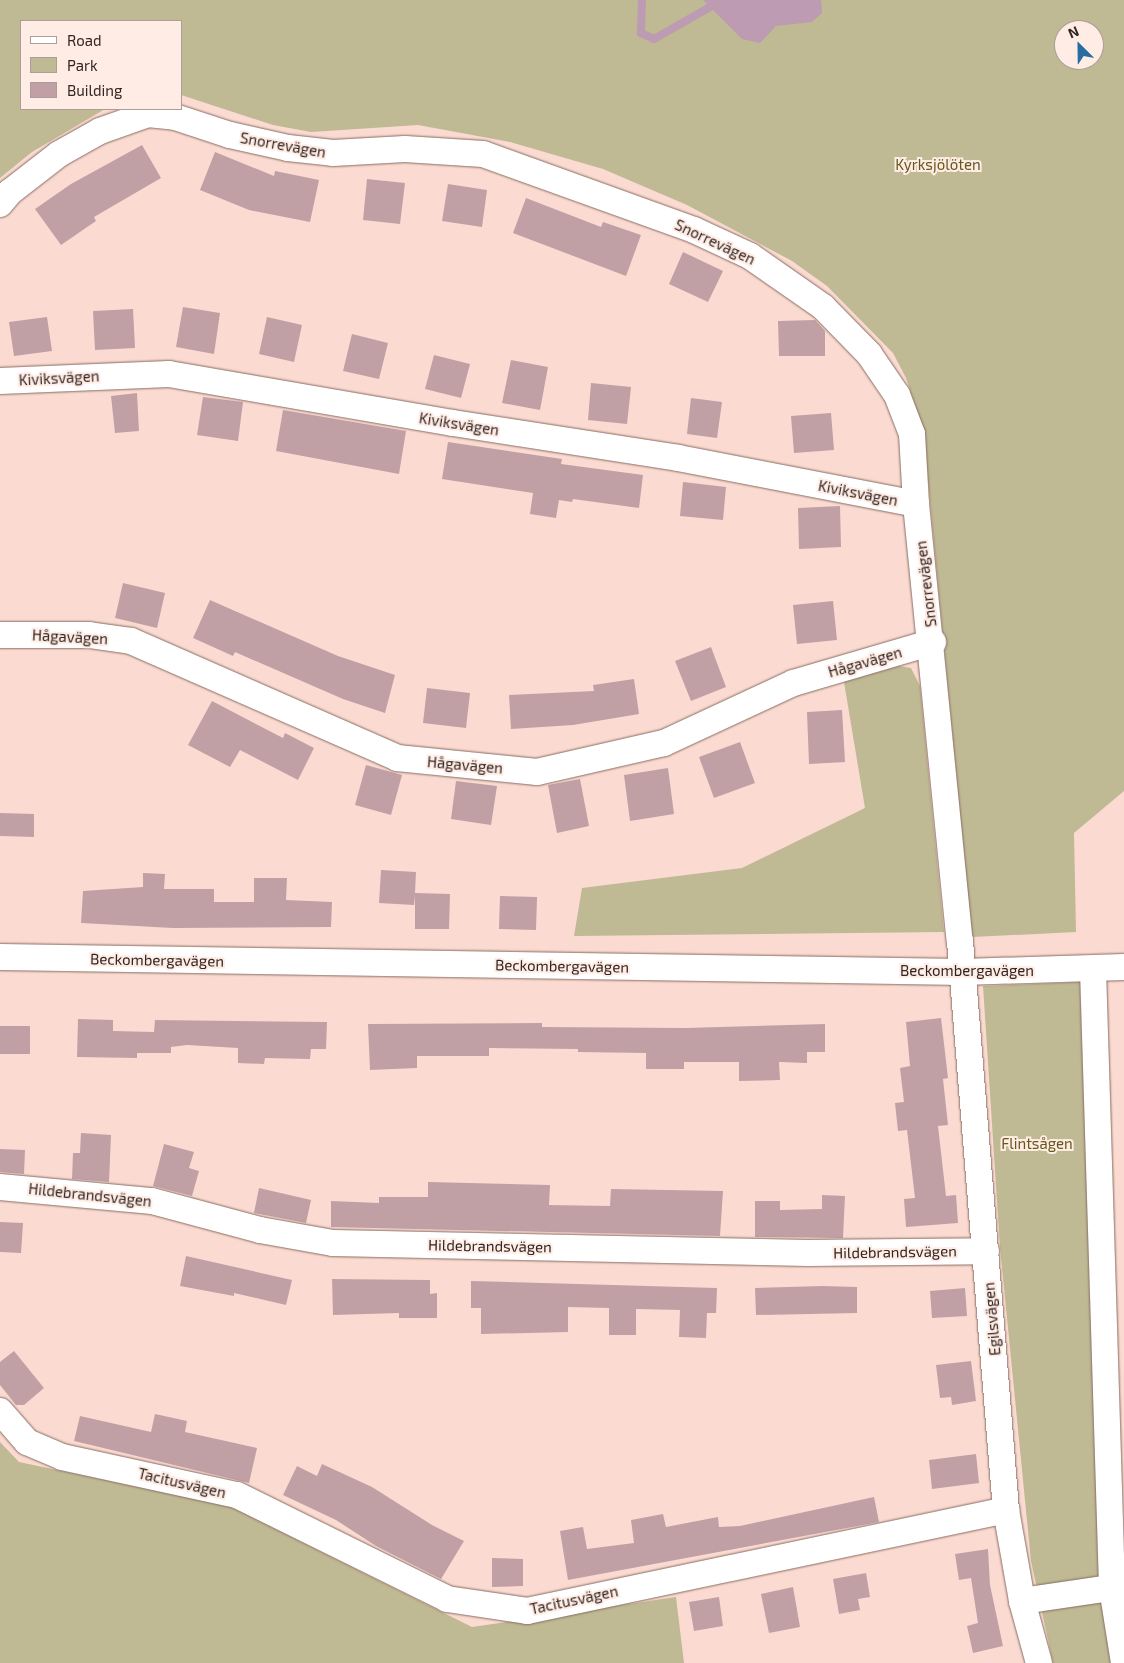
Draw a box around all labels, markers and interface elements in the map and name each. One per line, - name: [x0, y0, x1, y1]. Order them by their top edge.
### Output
- legend: [20, 20, 182, 110]
- north arrow: [1054, 20, 1104, 70]
- text: N: [1065, 22, 1081, 41]
- text: Road: [67, 31, 102, 49]
- text: Park: [67, 56, 98, 74]
- text: Building: [67, 81, 122, 99]
- street label: Snorrevägen: [239, 129, 327, 161]
- park label: Kyrksjölöten: [895, 156, 981, 174]
- street label: Snorrevägen: [672, 216, 758, 268]
- street label: Kiviksvägen: [18, 367, 100, 389]
- street label: Kiviksvägen: [418, 409, 500, 439]
- street label: Kiviksvägen: [817, 476, 899, 510]
- street label: Snorrevägen: [912, 540, 940, 628]
- street label: Hågavägen: [32, 626, 108, 648]
- street label: Hågavägen: [826, 643, 904, 681]
- street label: Hågavägen: [426, 753, 504, 777]
- street label: Beckombergavägen: [90, 950, 224, 970]
- street label: Beckombergavägen: [495, 956, 629, 976]
- street label: Beckombergavägen: [900, 962, 1034, 980]
- park label: Flintsågen: [1001, 1135, 1073, 1153]
- street label: Hildebrandsvägen: [28, 1180, 152, 1210]
- street label: Hildebrandsvägen: [428, 1236, 552, 1256]
- street label: Hildebrandsvägen: [833, 1242, 957, 1262]
- street label: Egilsvägen: [980, 1282, 1004, 1356]
- street label: Tacitusvägen: [136, 1464, 228, 1502]
- street label: Tacitusvägen: [528, 1582, 620, 1618]

